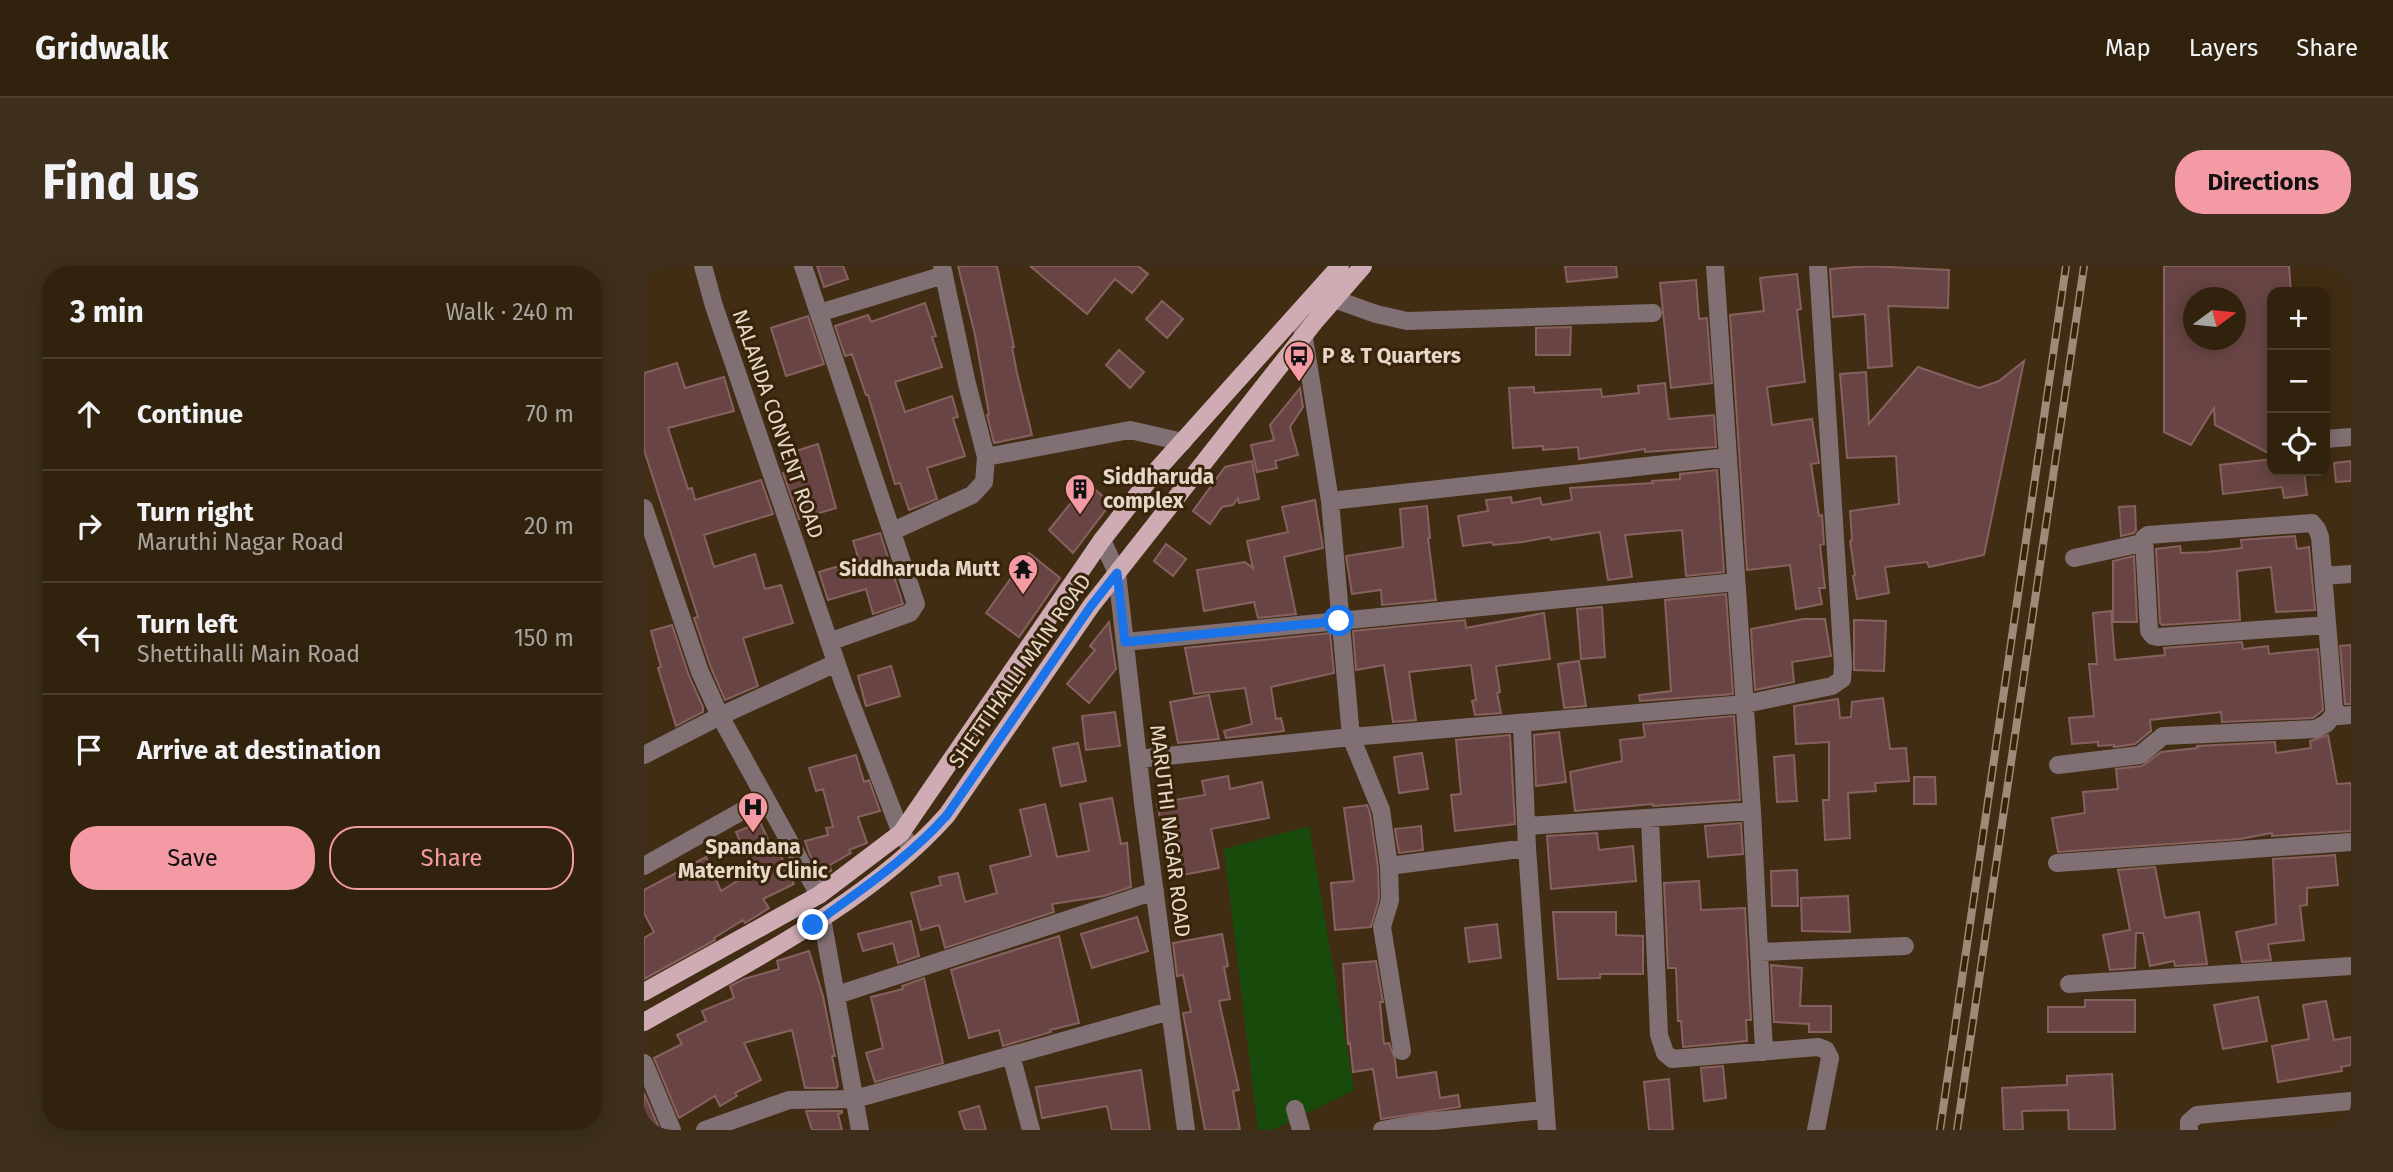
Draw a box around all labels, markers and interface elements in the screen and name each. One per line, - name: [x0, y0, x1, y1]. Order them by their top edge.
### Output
- text: Gridwalk: [35, 28, 169, 68]
- text: Map: [2105, 34, 2151, 62]
- text: Layers: [2189, 34, 2258, 62]
- text: Share: [2296, 34, 2358, 62]
- button: Directions: [2175, 150, 2351, 214]
- text: Find us: [42, 153, 199, 212]
- north arrow: [2183, 287, 2246, 350]
- map controls: [2267, 287, 2330, 476]
- button: +: [2267, 287, 2330, 350]
- text: 3 min: [70, 294, 144, 330]
- text: Walk · 240 m: [446, 298, 574, 326]
- street label: NALANDA CONVENT ROAD: [727, 306, 829, 542]
- bus stop icon: P & T Quarters: [1282, 339, 1316, 383]
- place label: P & T Quarters: [1322, 343, 1461, 369]
- button: −: [2267, 350, 2330, 413]
- icon: ahead: [70, 395, 108, 433]
- text: Continue: [137, 399, 243, 430]
- text: 70 m: [525, 400, 574, 428]
- button: locate: [2267, 413, 2330, 476]
- place label: Siddharuda complex: [1103, 464, 1214, 514]
- building icon: Siddharuda complex: [1063, 472, 1097, 516]
- text: Turn right: [137, 497, 254, 528]
- icon: right: [70, 507, 108, 545]
- text: 20 m: [524, 512, 574, 540]
- text: Maruthi Nagar Road: [137, 528, 344, 556]
- temple icon: Siddharuda Mutt: [1006, 552, 1040, 596]
- place label: Siddharuda Mutt: [839, 556, 1001, 582]
- street label: SHETTIHALLI MAIN ROAD: [943, 569, 1097, 773]
- route start: [1323, 605, 1354, 636]
- text: Turn left: [137, 609, 238, 640]
- icon: left: [70, 619, 108, 657]
- text: 150 m: [514, 624, 574, 652]
- text: Shettihalli Main Road: [137, 640, 360, 668]
- street label: MARUTHI NAGAR ROAD: [1144, 723, 1196, 939]
- icon: arrive: [70, 731, 108, 769]
- text: Arrive at destination: [137, 735, 381, 766]
- hospital icon: Spandana Maternity Clinic: [736, 790, 770, 834]
- button: Save: [70, 826, 315, 890]
- button: Share: [329, 826, 574, 890]
- place label: Spandana Maternity Clinic: [678, 834, 828, 884]
- route end: [797, 909, 828, 940]

